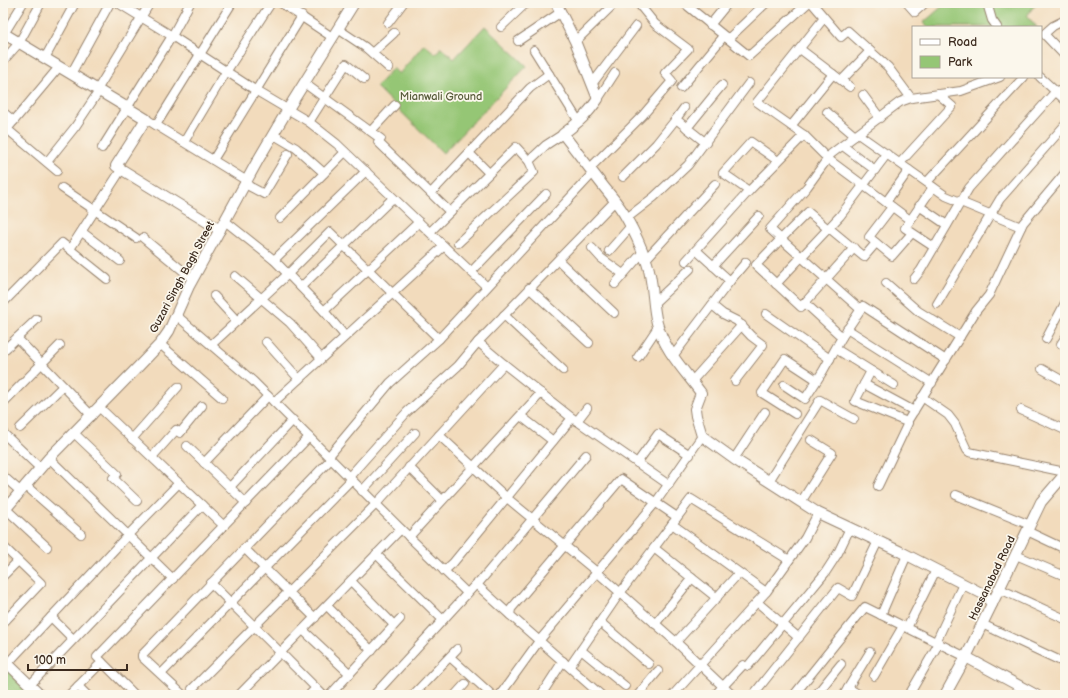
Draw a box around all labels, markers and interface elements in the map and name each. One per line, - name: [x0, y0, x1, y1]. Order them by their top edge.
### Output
- legend: [912, 26, 1042, 78]
- text: Road: [948, 35, 977, 50]
- text: Park: [948, 55, 972, 70]
- park label: Mianwali Ground: [400, 90, 482, 103]
- street label: Guzari Singh Bagh Street: [147, 218, 217, 335]
- street label: Hassanabad Road: [966, 534, 1018, 622]
- scale bar: [28, 646, 127, 672]
- text: 100 m: [34, 653, 66, 668]

